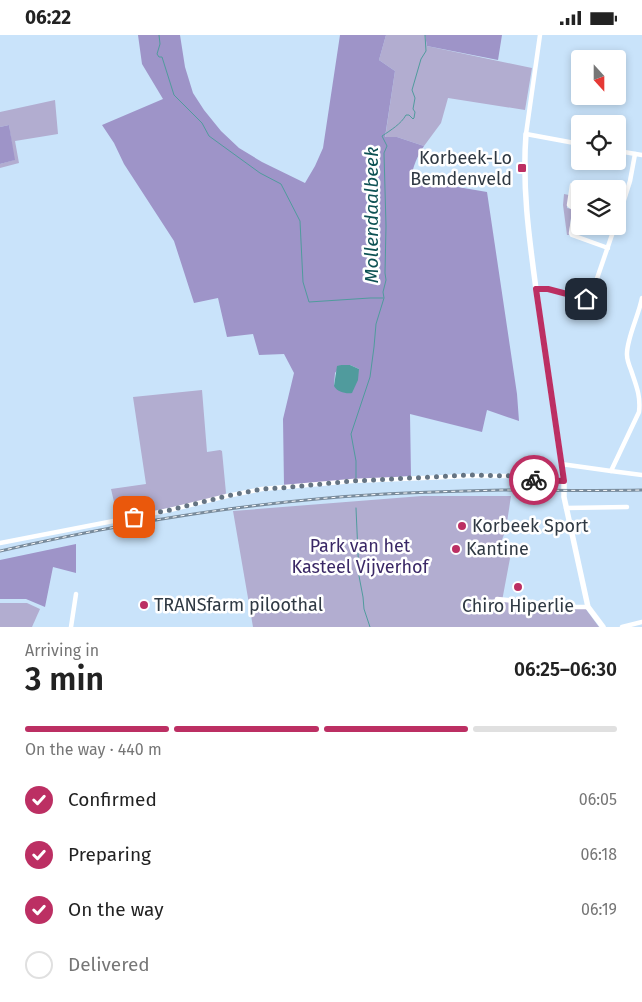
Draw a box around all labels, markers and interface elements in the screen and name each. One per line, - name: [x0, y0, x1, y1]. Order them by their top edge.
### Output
- text: 06:22: [25, 6, 71, 29]
- north arrow: [571, 50, 626, 105]
- map controls: [571, 50, 626, 235]
- button: locate: [571, 115, 626, 170]
- water label: Mollendaalbeek: [360, 147, 383, 283]
- place label: Korbeek-Lo Bemdenveld: [410, 147, 512, 190]
- marker: Korbeek-Lo Bemdenveld: [516, 162, 528, 174]
- button: layers: [571, 180, 626, 235]
- pin: [565, 278, 607, 320]
- icon: home: [572, 285, 600, 313]
- courier: [509, 455, 559, 505]
- icon: bike: [520, 466, 548, 494]
- pin: [113, 496, 155, 538]
- icon: bag: [120, 503, 148, 531]
- place label: Korbeek Sport: [472, 515, 589, 537]
- marker: Korbeek Sport: [456, 520, 468, 532]
- park label: Park van het Kasteel Vijverhof: [291, 535, 431, 578]
- place label: Kantine: [466, 538, 529, 560]
- marker: Kantine: [450, 543, 462, 555]
- marker: Chiro Hiperlie: [512, 581, 524, 593]
- place label: TRANSfarm piloothal: [154, 594, 323, 616]
- place label: Chiro Hiperlie: [462, 595, 574, 617]
- marker: TRANSfarm piloothal: [138, 599, 150, 611]
- text: Arriving in: [25, 641, 99, 660]
- text: 06:25–06:30: [514, 658, 617, 681]
- text: 3 min: [25, 660, 104, 698]
- text: On the way · 440 m: [25, 740, 162, 759]
- icon: check: [25, 786, 53, 814]
- text: Confirmed: [68, 788, 157, 811]
- text: 06:05: [579, 790, 617, 809]
- icon: check: [25, 841, 53, 869]
- text: Preparing: [68, 843, 151, 866]
- text: 06:18: [581, 845, 617, 864]
- icon: check: [25, 896, 53, 924]
- text: On the way: [68, 898, 164, 921]
- text: 06:19: [581, 900, 617, 919]
- text: Delivered: [68, 953, 150, 976]

